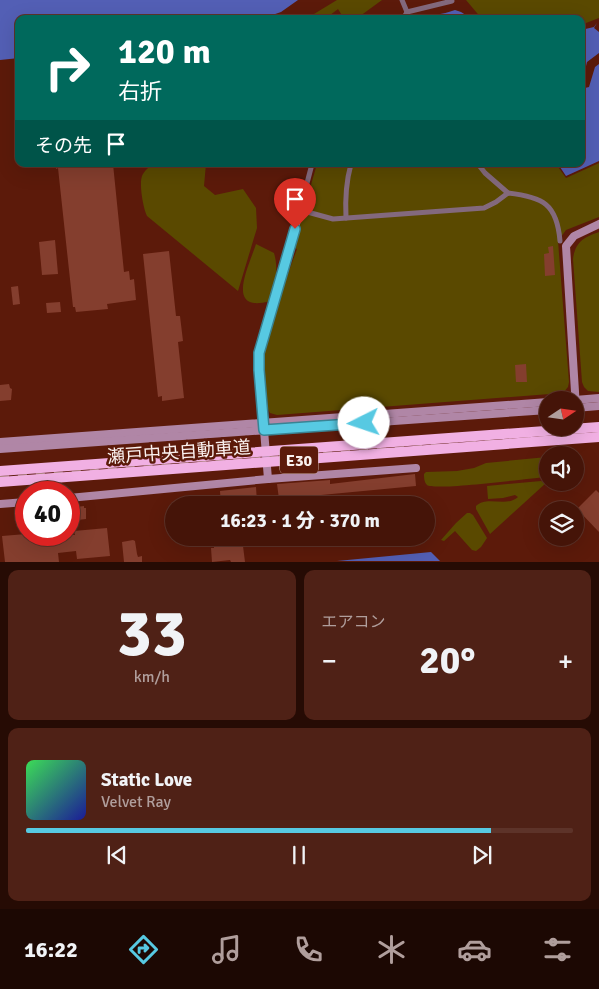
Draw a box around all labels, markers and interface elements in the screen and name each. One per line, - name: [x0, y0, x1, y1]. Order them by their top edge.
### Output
- text: 120 m: [118, 30, 211, 73]
- icon: right: [35, 35, 100, 100]
- text: 右折: [118, 78, 162, 105]
- icon: arrive: [102, 130, 130, 158]
- text: その先: [35, 134, 92, 158]
- pin: [274, 178, 316, 229]
- icon: arrive: [281, 185, 309, 213]
- north arrow: [539, 391, 584, 436]
- map controls: [539, 391, 584, 546]
- position arrow: [337, 396, 389, 448]
- street label: 瀬戸中央自動車道: [106, 436, 252, 468]
- road number: E30: [280, 446, 318, 474]
- button: sound: [539, 446, 584, 491]
- speed limit sign: 40: [15, 481, 80, 546]
- button: layers: [539, 501, 584, 546]
- text: 16:23 · 1 分 · 370 m: [220, 509, 380, 533]
- text: 33: [117, 594, 187, 674]
- text: エアコン: [322, 612, 386, 632]
- text: 20°: [419, 637, 475, 684]
- text: −: [322, 644, 337, 678]
- text: +: [558, 644, 573, 678]
- text: km/h: [134, 667, 170, 687]
- text: Static Love: [101, 768, 192, 792]
- text: Velvet Ray: [101, 792, 171, 812]
- icon: previous: [103, 841, 131, 869]
- icon: pause: [285, 841, 313, 869]
- icon: next: [468, 841, 496, 869]
- icon: directions: [126, 932, 161, 967]
- icon: music: [209, 932, 244, 967]
- icon: phone: [291, 932, 326, 967]
- icon: climate: [374, 932, 409, 967]
- icon: car: [457, 932, 492, 967]
- icon: filters: [540, 932, 575, 967]
- text: 16:22: [24, 936, 78, 963]

